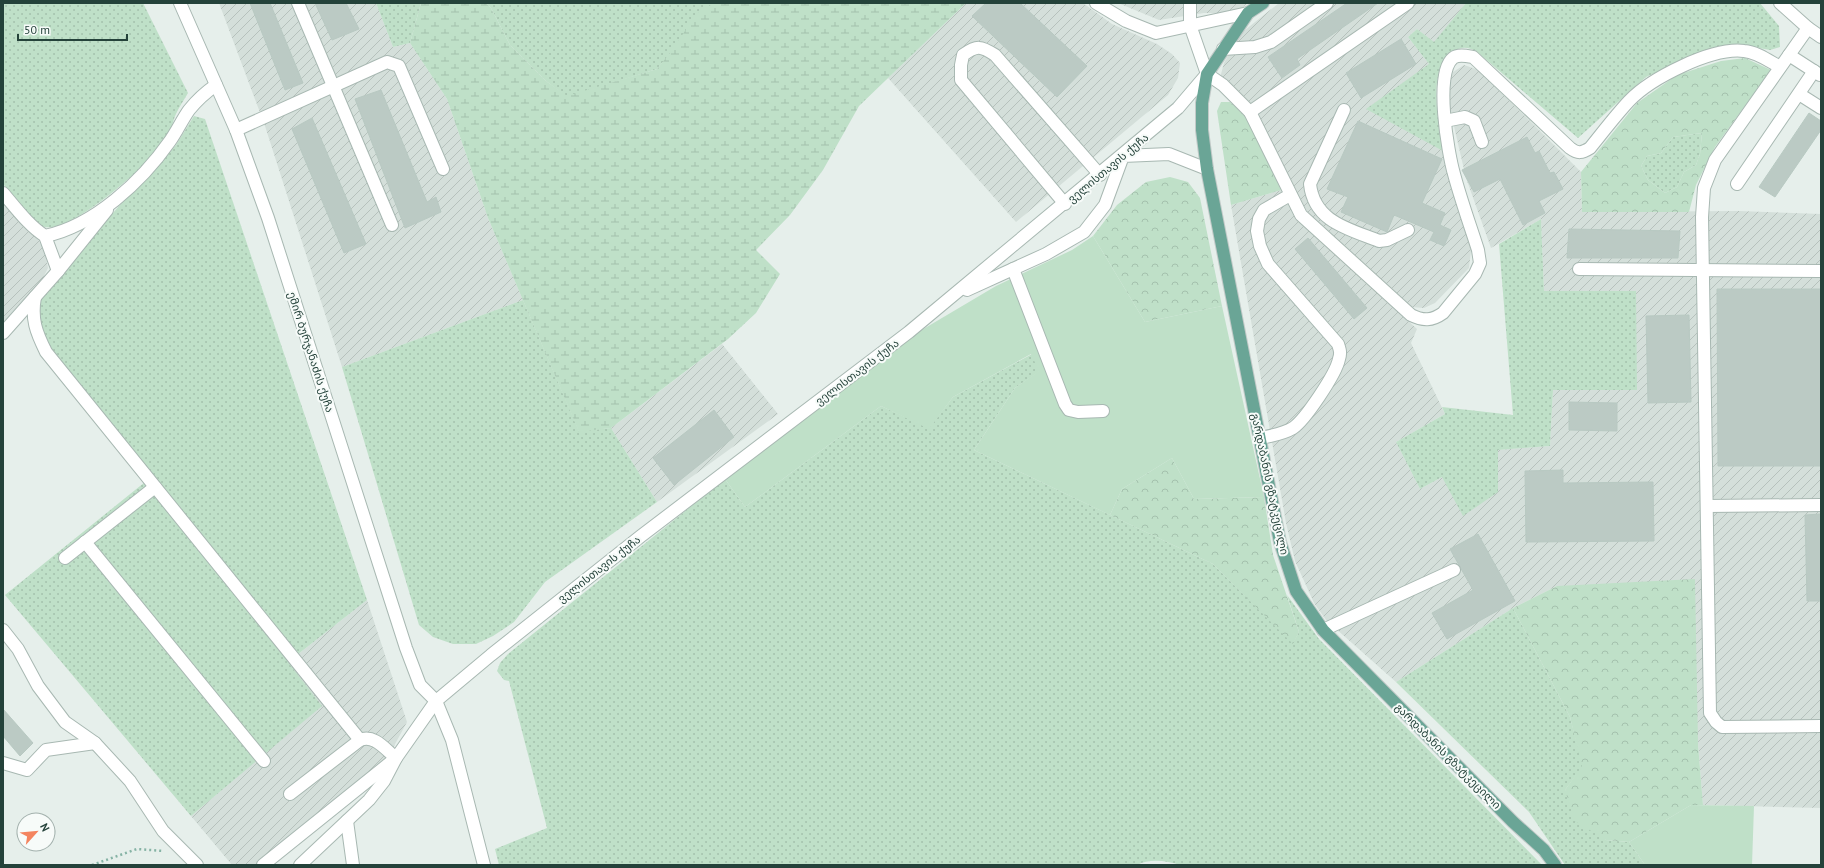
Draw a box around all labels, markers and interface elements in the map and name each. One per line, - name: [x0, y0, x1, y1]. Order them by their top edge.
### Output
- scale bar: [18, 16, 127, 42]
- text: 50 m: [24, 22, 50, 37]
- street label: ველისთავის ქუჩა: [1065, 130, 1151, 206]
- street label: ემირ ბურჯანაძის ქუჩა: [285, 290, 337, 414]
- street label: ველისთავის ქუჩა: [812, 336, 902, 408]
- street label: გარდაბანის გზატკეცილი: [1248, 412, 1292, 556]
- street label: ველისთავის ქუჩა: [555, 532, 643, 606]
- street label: გარდაბანის გზატკეცილი: [1392, 700, 1504, 812]
- north arrow: [16, 812, 56, 852]
- text: N: [37, 821, 53, 834]

